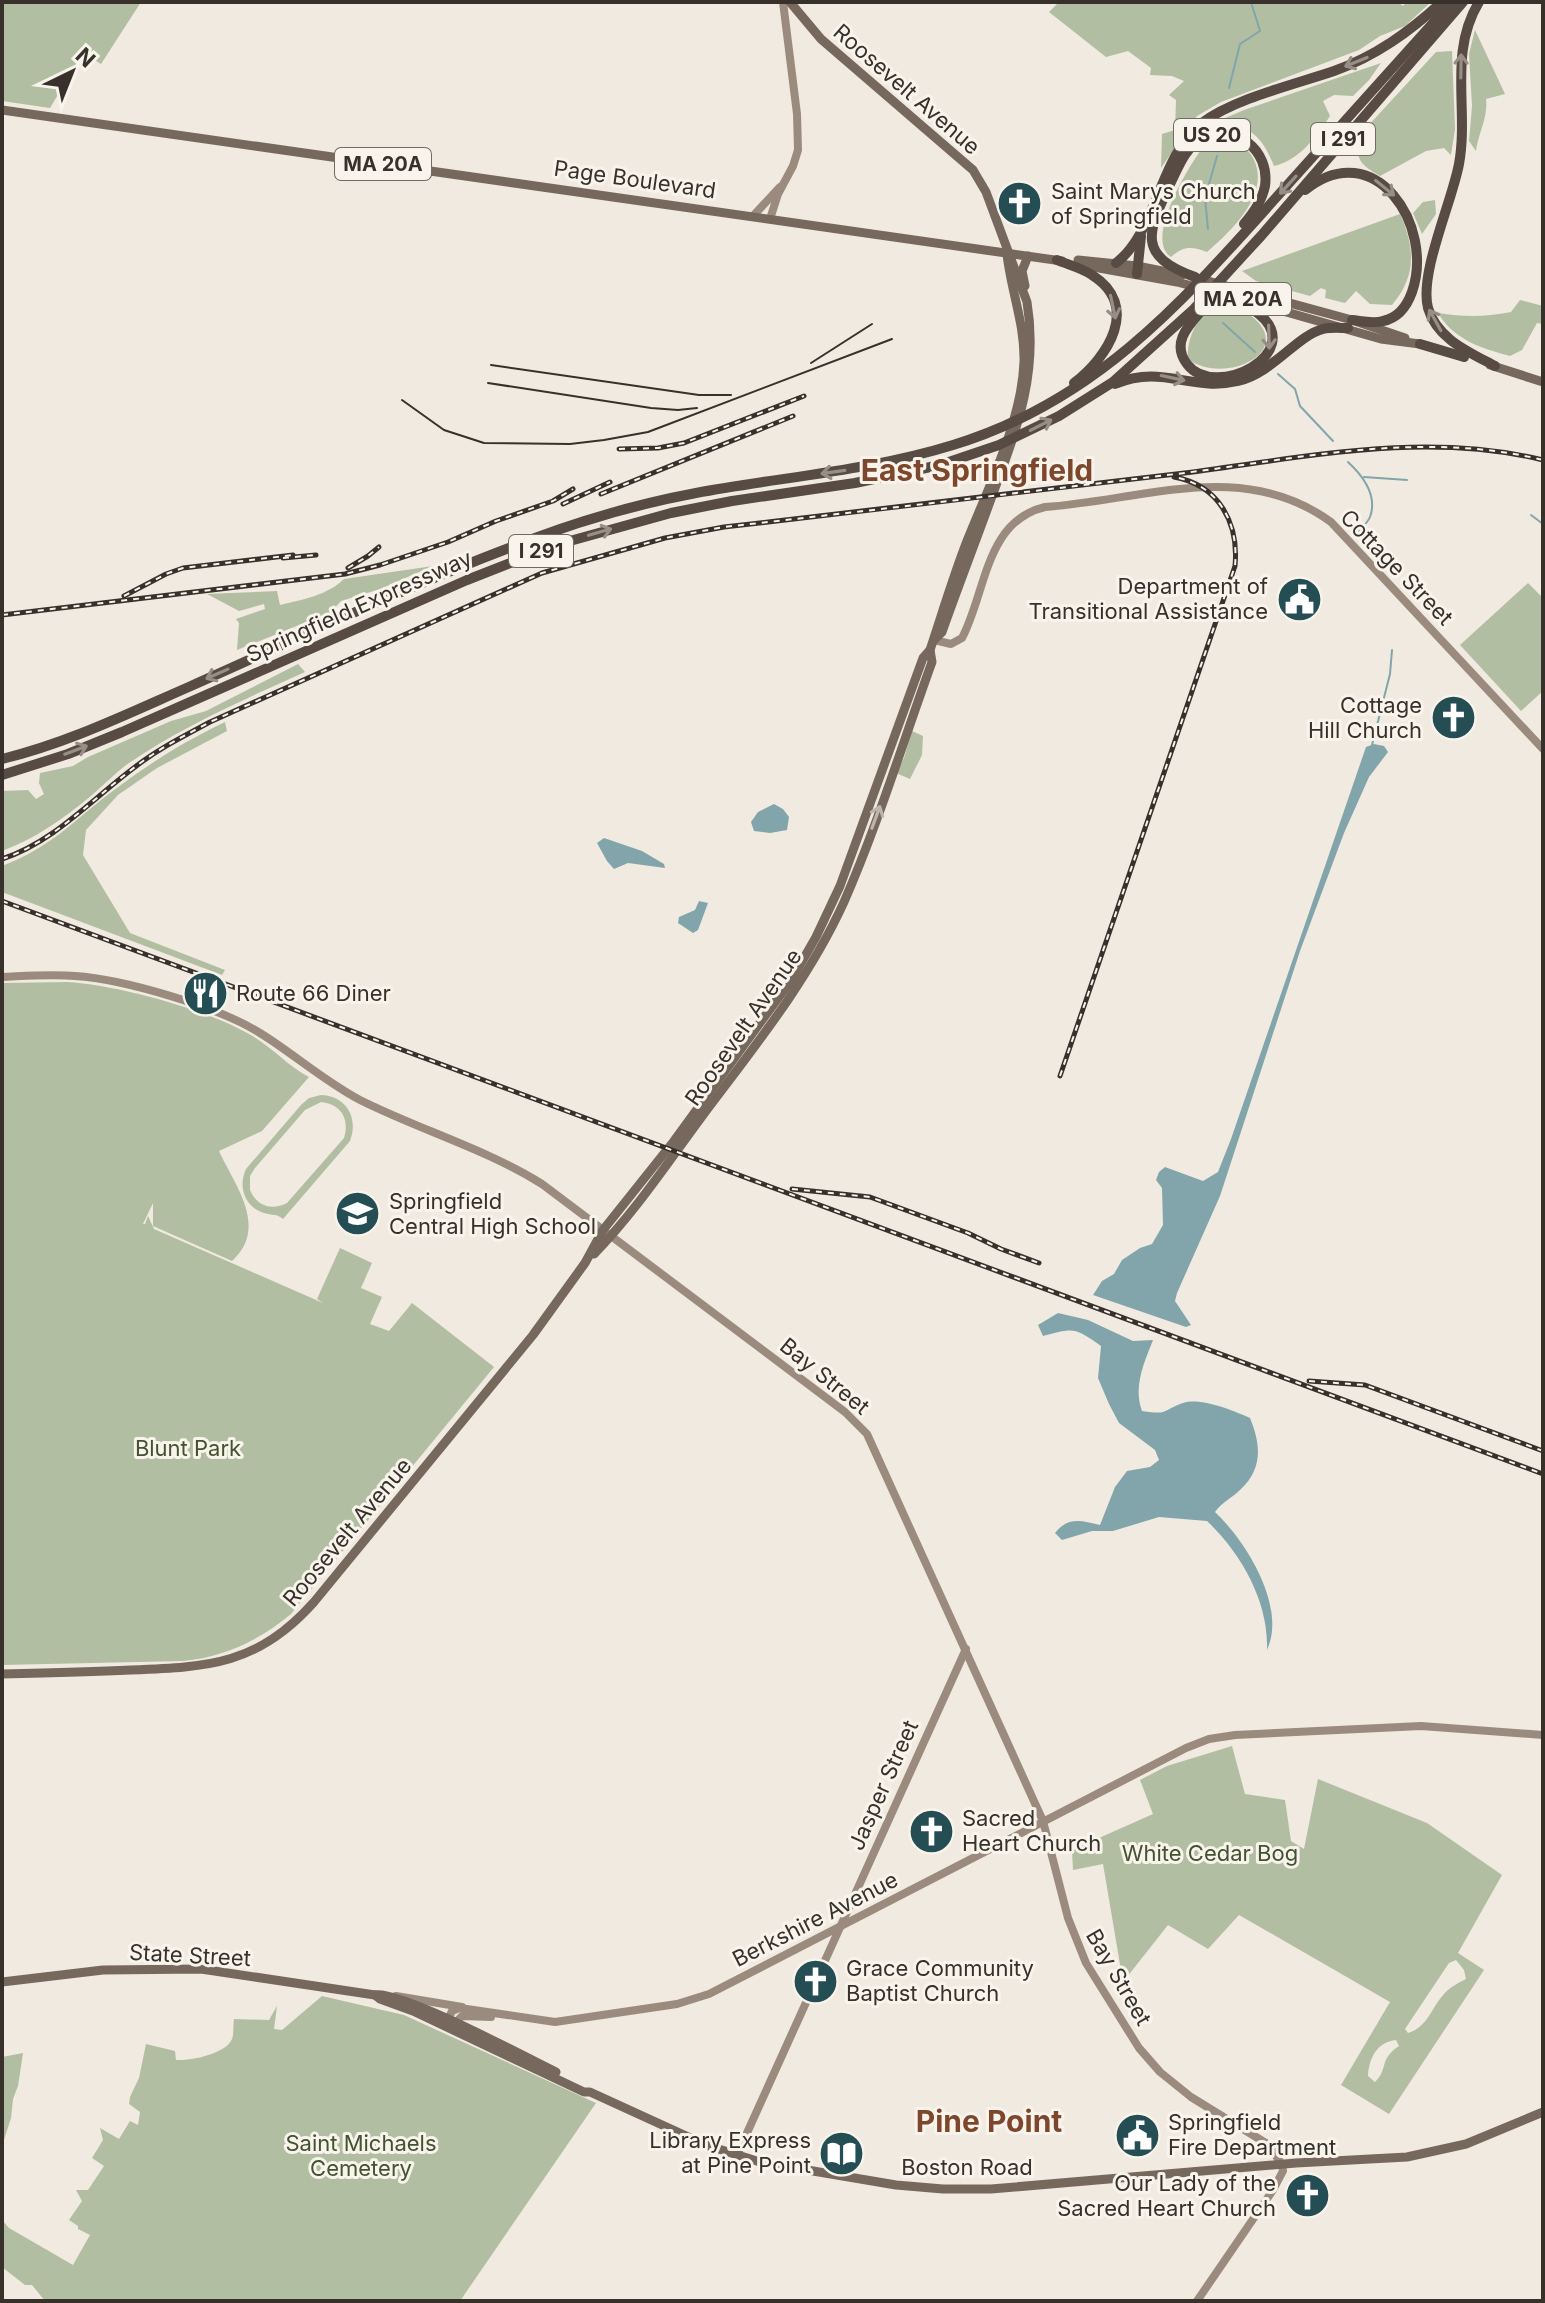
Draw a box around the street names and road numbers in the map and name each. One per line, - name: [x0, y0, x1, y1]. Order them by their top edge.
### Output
- street label: Roosevelt Avenue: [829, 18, 985, 160]
- road number: US 20: [1174, 119, 1250, 151]
- road number: I 291: [1311, 123, 1375, 155]
- road number: MA 20A: [335, 148, 431, 180]
- street label: Page Boulevard: [552, 155, 718, 203]
- road number: MA 20A: [1195, 283, 1291, 315]
- street label: Cottage Street: [1335, 504, 1459, 630]
- road number: I 291: [509, 535, 573, 567]
- street label: Springfield Expressway: [242, 544, 476, 668]
- street label: Roosevelt Avenue: [679, 944, 807, 1110]
- street label: Bay Street: [775, 1332, 875, 1420]
- street label: Roosevelt Avenue: [277, 1453, 417, 1611]
- street label: Jasper Street: [843, 1716, 923, 1854]
- street label: Berkshire Avenue: [728, 1866, 902, 1972]
- street label: Bay Street: [1081, 1924, 1157, 2030]
- street label: State Street: [128, 1939, 252, 1971]
- street label: Boston Road: [901, 2154, 1033, 2180]

